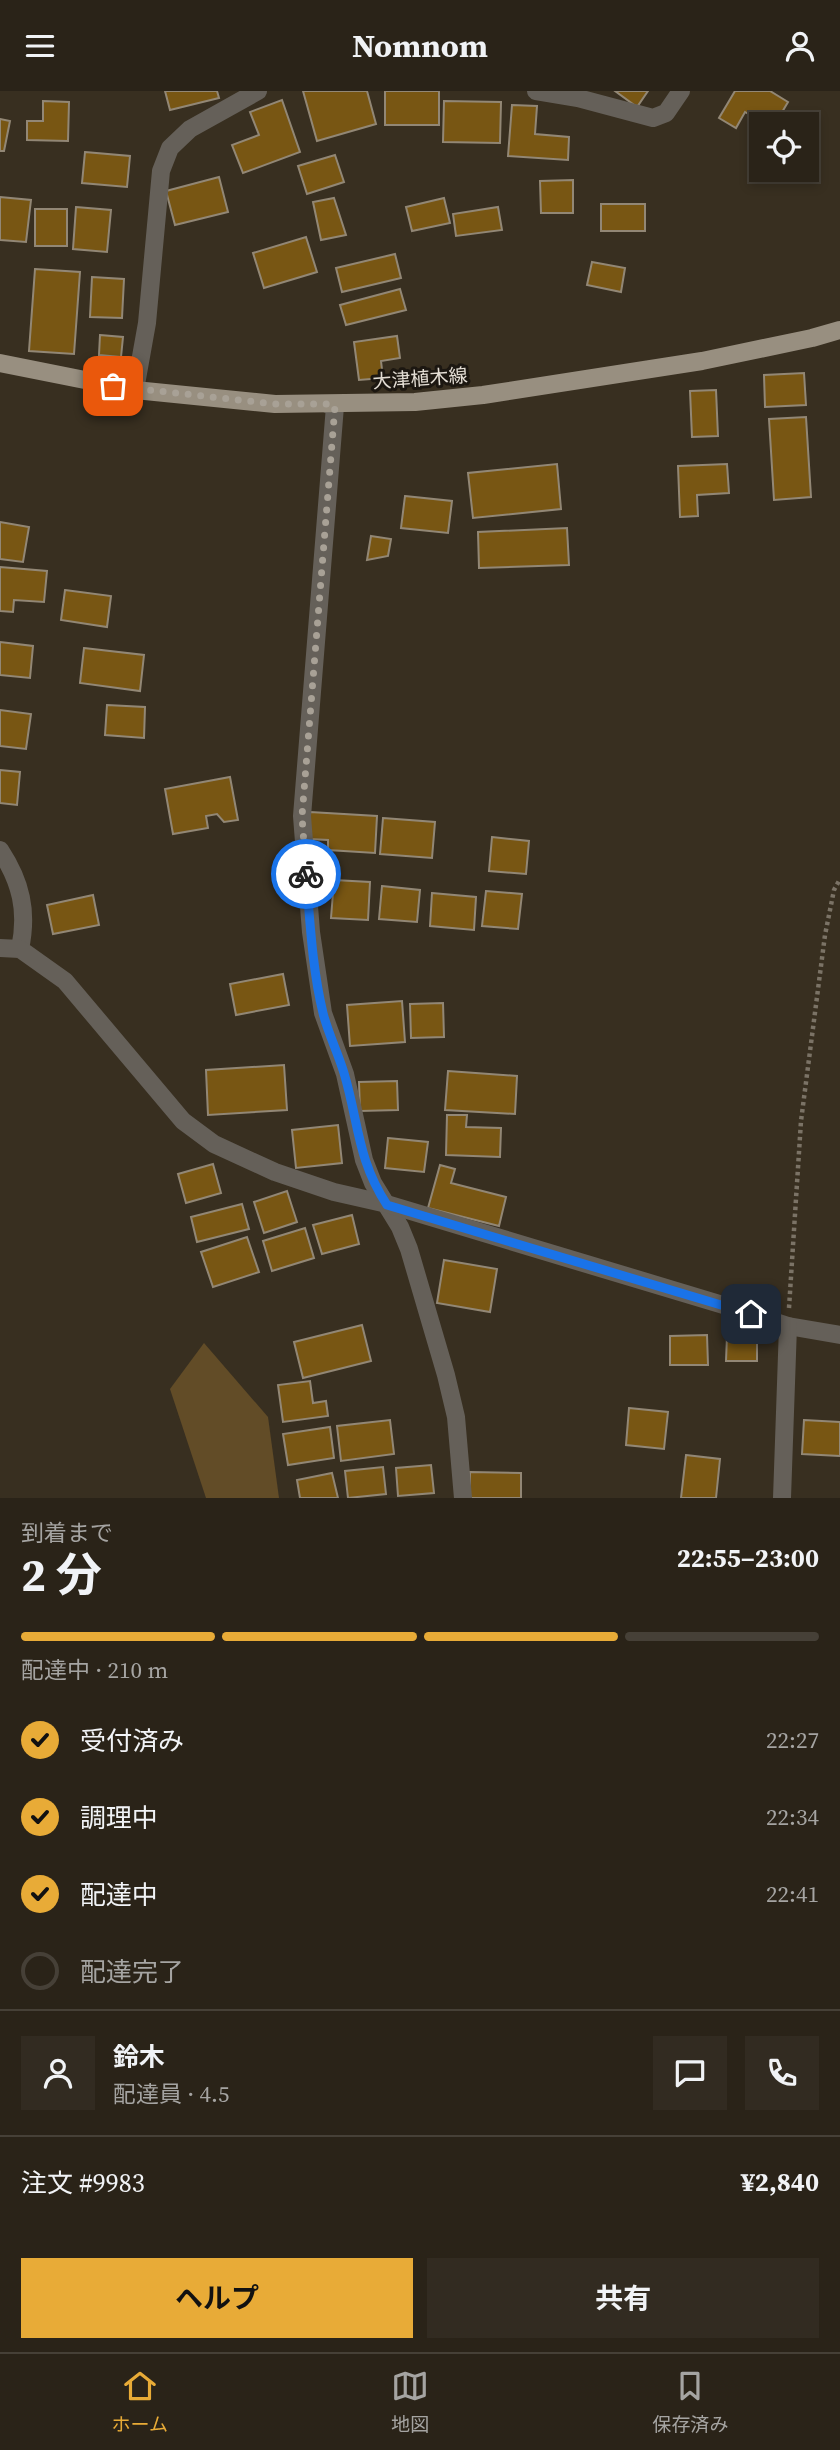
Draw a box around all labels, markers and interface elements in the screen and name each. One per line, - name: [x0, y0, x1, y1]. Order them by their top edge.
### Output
- text: Nomnom: [352, 24, 488, 68]
- icon: menu: [21, 27, 59, 65]
- icon: person: [781, 27, 819, 65]
- map controls: [749, 112, 819, 182]
- button: locate: [749, 112, 819, 182]
- pin: [83, 356, 143, 416]
- street label: 大津植木線: [372, 362, 468, 394]
- icon: bag: [94, 367, 132, 405]
- courier: [271, 839, 341, 909]
- icon: bike: [287, 855, 325, 893]
- pin: [721, 1284, 781, 1344]
- icon: home: [732, 1295, 770, 1333]
- text: 到着まで: [21, 1517, 113, 1549]
- text: 22:55–23:00: [677, 1540, 819, 1576]
- text: 2 分: [21, 1543, 102, 1606]
- text: 配達中 · 210 m: [21, 1654, 168, 1686]
- icon: check: [21, 1721, 59, 1759]
- text: 受付済み: [80, 1723, 184, 1759]
- text: 22:27: [766, 1724, 819, 1756]
- icon: check: [21, 1798, 59, 1836]
- text: 調理中: [80, 1800, 158, 1836]
- text: 22:34: [766, 1801, 819, 1833]
- icon: check: [21, 1875, 59, 1913]
- text: 配達中: [80, 1877, 158, 1913]
- text: 22:41: [766, 1878, 819, 1910]
- text: 配達完了: [80, 1954, 184, 1990]
- button: person: [21, 2036, 95, 2110]
- button: chat: [653, 2036, 727, 2110]
- button: phone: [745, 2036, 819, 2110]
- text: 鈴木: [113, 2039, 165, 2075]
- text: 配達員 · 4.5: [113, 2078, 230, 2110]
- text: ¥2,840: [741, 2164, 819, 2200]
- text: 注文 #9983: [21, 2165, 145, 2201]
- button: ヘルプ: [21, 2258, 413, 2338]
- button: 共有: [427, 2258, 819, 2338]
- tab: ホーム: [112, 2367, 168, 2437]
- tab: 地図: [391, 2367, 429, 2437]
- tab: 保存済み: [652, 2367, 728, 2437]

